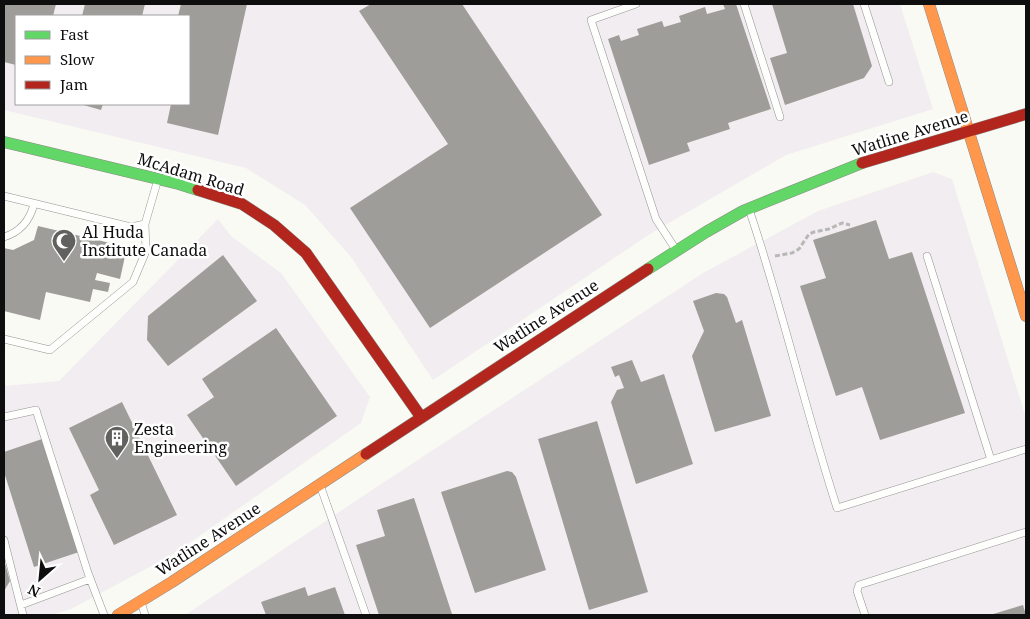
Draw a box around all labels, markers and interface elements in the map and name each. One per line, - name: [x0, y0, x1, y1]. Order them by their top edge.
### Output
- legend: [15, 15, 190, 105]
- text: Fast: [60, 24, 89, 44]
- text: Slow: [60, 49, 94, 69]
- text: Jam: [59, 74, 88, 94]
- street label: Watline Avenue: [849, 105, 971, 161]
- street label: McAdam Road: [135, 147, 247, 201]
- place label: Al Huda Institute Canada: [82, 221, 207, 261]
- mosque icon: Al Huda Institute Canada: [51, 228, 77, 262]
- street label: Watline Avenue: [489, 274, 603, 358]
- place label: Zesta Engineering: [134, 418, 227, 458]
- building icon: Zesta Engineering: [104, 425, 130, 459]
- street label: Watline Avenue: [151, 497, 265, 581]
- north arrow: [15, 554, 65, 604]
- text: N: [25, 580, 43, 602]

